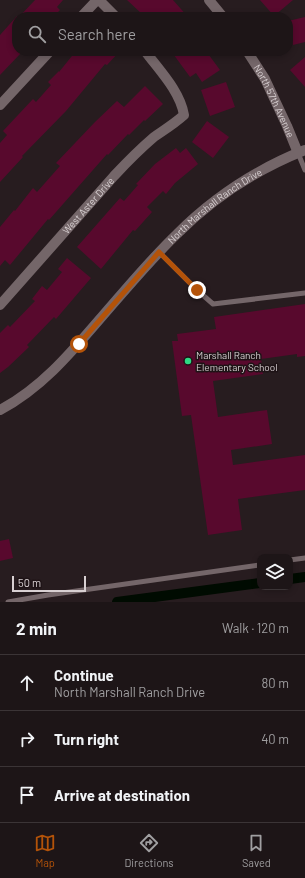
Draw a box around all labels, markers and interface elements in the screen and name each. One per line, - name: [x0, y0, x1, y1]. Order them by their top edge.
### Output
- search box: [12, 12, 293, 56]
- icon: search: [26, 23, 48, 45]
- text: Search here: [58, 25, 136, 43]
- street label: North 57th Avenue: [251, 62, 297, 139]
- street label: North Marshall Ranch Drive: [165, 166, 264, 246]
- street label: West Aster Drive: [60, 175, 116, 236]
- route end: [188, 281, 206, 299]
- route start: [70, 335, 88, 353]
- place label: Marshall Ranch Elementary School: [196, 349, 277, 373]
- marker: Marshall Ranch Elementary School: [183, 356, 193, 366]
- map controls: [257, 554, 293, 590]
- button: layers: [257, 554, 293, 590]
- scale bar: [12, 574, 86, 593]
- text: 50 m: [18, 576, 41, 589]
- text: 2 min: [16, 618, 57, 638]
- text: Walk · 120 m: [222, 620, 289, 636]
- text: Continue: [54, 666, 114, 684]
- icon: ahead: [16, 672, 38, 694]
- text: 80 m: [262, 675, 289, 691]
- text: North Marshall Ranch Drive: [54, 684, 205, 700]
- icon: right: [16, 728, 38, 750]
- text: Turn right: [54, 730, 119, 748]
- text: 40 m: [261, 731, 289, 747]
- icon: arrive: [16, 784, 38, 806]
- text: Arrive at destination: [54, 786, 190, 804]
- tab: Map: [34, 832, 56, 869]
- tab: Directions: [124, 832, 174, 869]
- tab: Saved: [242, 832, 271, 869]

